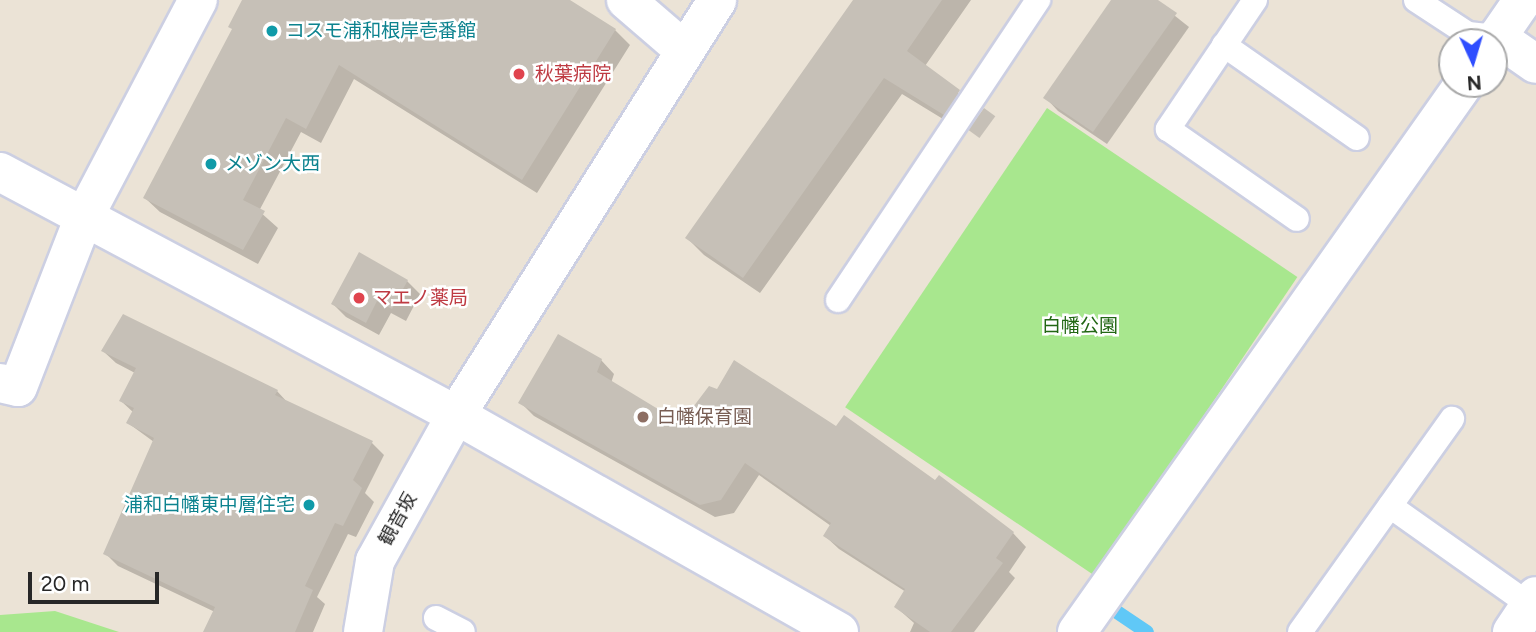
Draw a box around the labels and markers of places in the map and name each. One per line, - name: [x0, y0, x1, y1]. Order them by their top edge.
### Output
- place label: コスモ浦和根岸壱番館: [286, 20, 476, 42]
- marker: コスモ浦和根岸壱番館: [264, 23, 280, 39]
- place label: 秋葉病院: [535, 63, 611, 85]
- marker: 秋葉病院: [509, 64, 529, 84]
- place label: メゾン大西: [225, 153, 320, 175]
- marker: メゾン大西: [203, 156, 219, 172]
- place label: マエノ薬局: [373, 287, 468, 309]
- marker: マエノ薬局: [351, 290, 367, 306]
- place label: 白幡保育園: [657, 406, 752, 428]
- marker: 白幡保育園: [635, 409, 651, 425]
- place label: 浦和白幡東中層住宅: [124, 494, 295, 516]
- marker: 浦和白幡東中層住宅: [301, 497, 317, 513]

